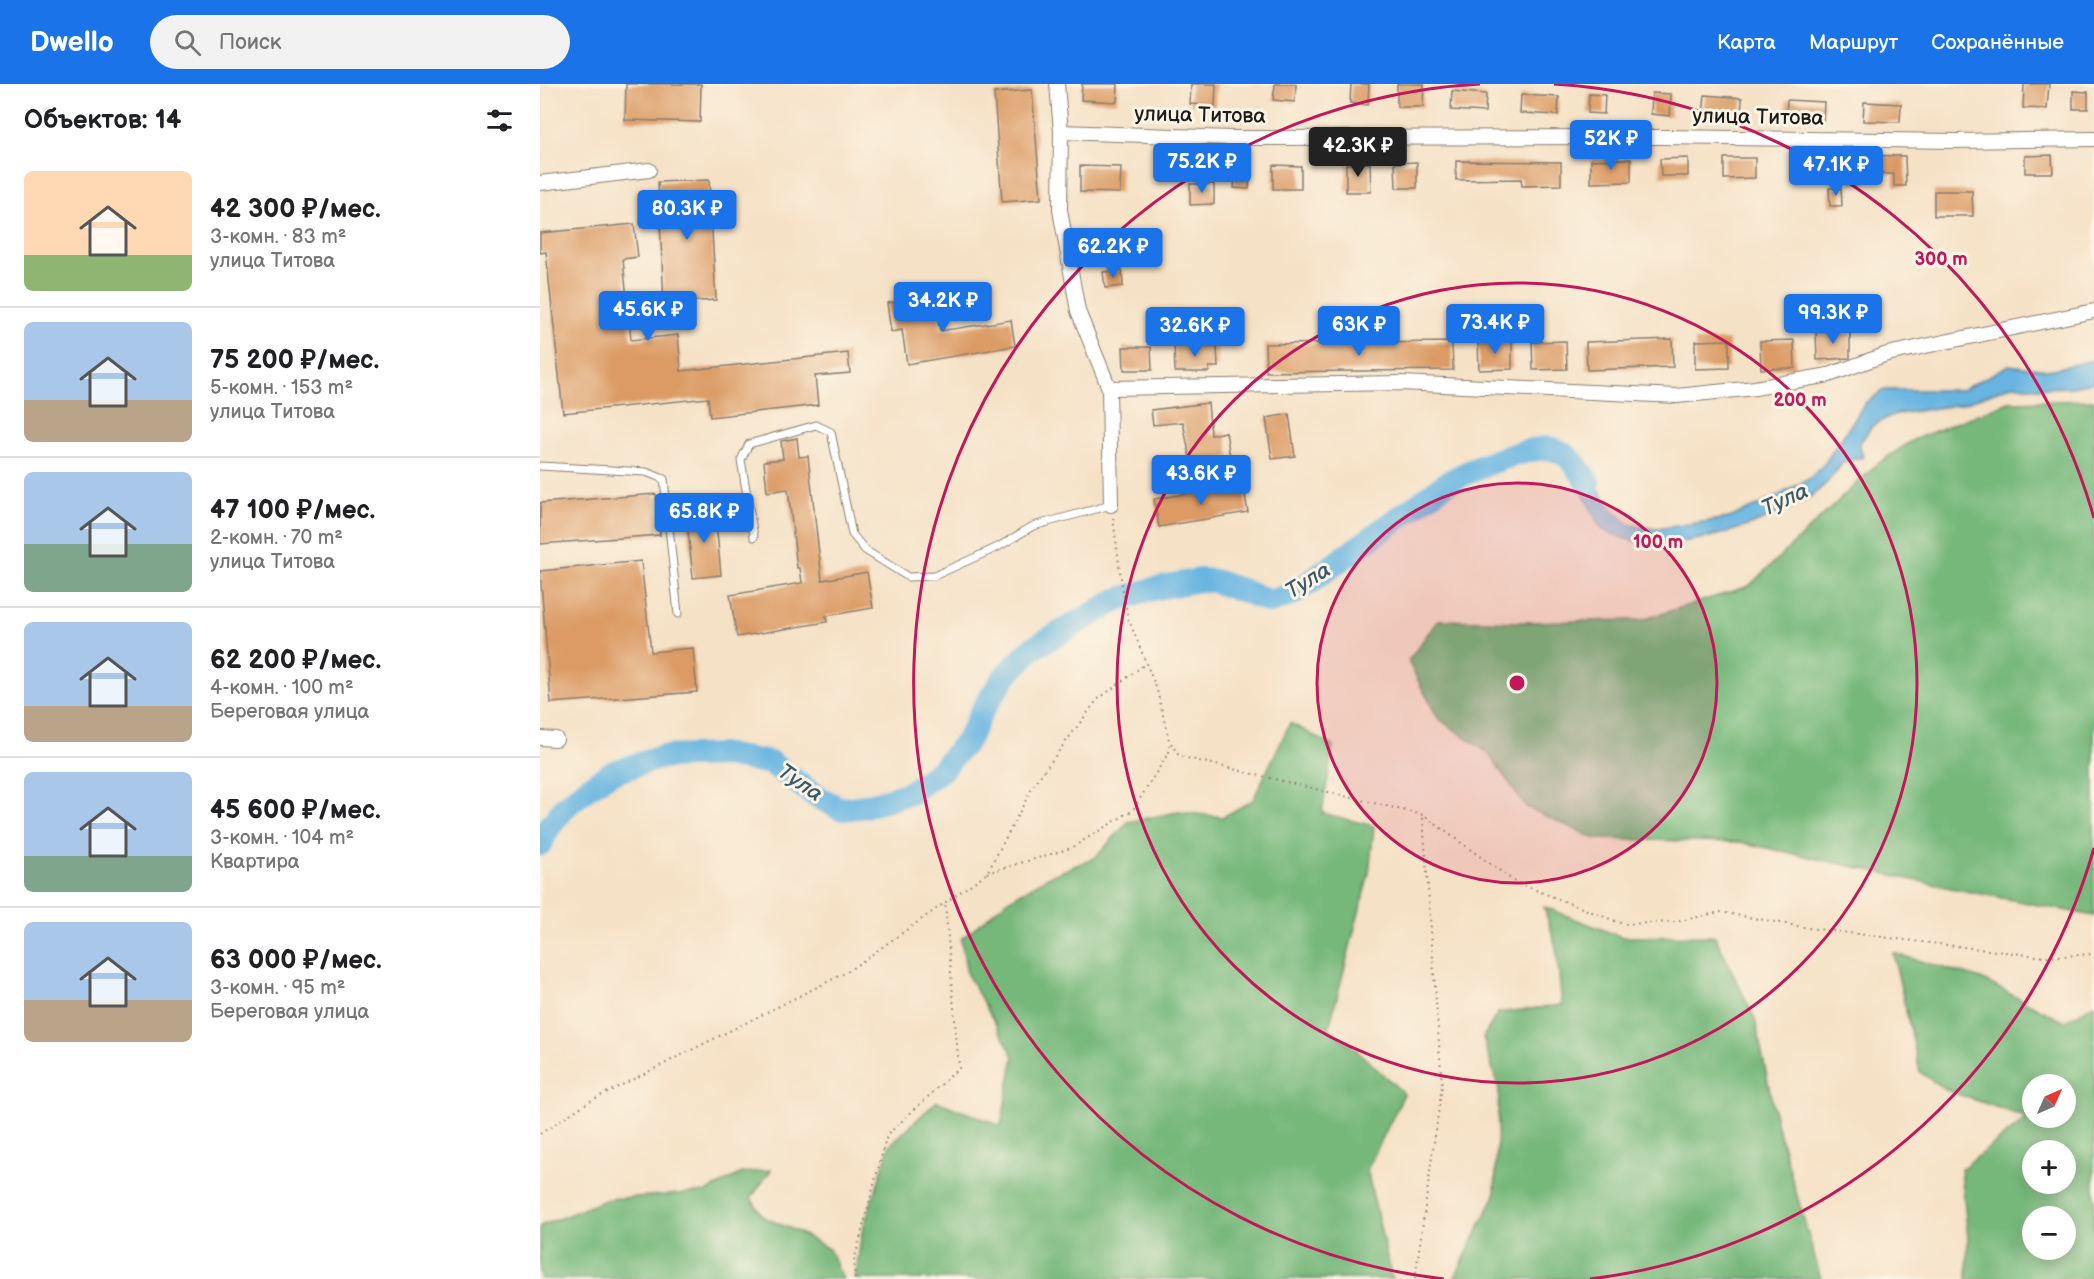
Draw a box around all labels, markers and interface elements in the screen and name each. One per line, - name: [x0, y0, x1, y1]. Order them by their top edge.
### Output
- search box: [150, 15, 570, 69]
- text: Dwello: [30, 26, 114, 59]
- icon: search: [171, 26, 204, 59]
- text: Поиск: [219, 29, 281, 56]
- text: Карта: [1717, 30, 1776, 55]
- text: Маршрут: [1809, 30, 1898, 55]
- text: Сохранённые: [1931, 30, 2064, 55]
- street label: улица Титова: [1134, 101, 1266, 129]
- street label: улица Титова: [1692, 103, 1824, 131]
- icon: filters: [483, 104, 516, 137]
- text: Объектов: 14: [24, 105, 181, 136]
- pin: 52K ₽: [1569, 120, 1653, 171]
- pin: 42.3K ₽: [1303, 127, 1413, 178]
- text: 52K ₽: [1584, 127, 1638, 151]
- text: 42.3K ₽: [1323, 134, 1393, 158]
- pin: 75.2K ₽: [1147, 143, 1257, 194]
- pin: 47.1K ₽: [1781, 146, 1891, 197]
- text: 75.2K ₽: [1167, 150, 1237, 174]
- text: 47.1K ₽: [1803, 153, 1869, 177]
- pin: 80.3K ₽: [632, 190, 742, 241]
- text: 42 300 ₽/мес.: [210, 194, 381, 225]
- icon: home: [72, 195, 144, 267]
- text: 80.3K ₽: [651, 197, 723, 221]
- text: 3-комн. · 83 m²: [210, 225, 346, 249]
- pin: 62.2K ₽: [1058, 228, 1168, 279]
- text: 62.2K ₽: [1077, 235, 1149, 259]
- text: улица Титова: [210, 249, 335, 273]
- text: 300 m: [1914, 249, 1968, 270]
- pin: 34.2K ₽: [888, 282, 998, 333]
- text: 34.2K ₽: [908, 289, 978, 313]
- pin: 45.6K ₽: [593, 291, 703, 342]
- pin: 99.3K ₽: [1778, 294, 1888, 345]
- text: 45.6K ₽: [613, 298, 683, 322]
- text: 99.3K ₽: [1798, 301, 1868, 325]
- pin: 73.4K ₽: [1440, 304, 1550, 355]
- pin: 63K ₽: [1317, 306, 1401, 357]
- pin: 32.6K ₽: [1140, 307, 1250, 358]
- text: 73.4K ₽: [1460, 311, 1530, 335]
- text: 63K ₽: [1332, 313, 1386, 337]
- text: 32.6K ₽: [1160, 314, 1230, 338]
- text: 75 200 ₽/мес.: [210, 345, 379, 376]
- icon: home: [72, 346, 144, 418]
- text: 5-комн. · 153 m²: [210, 376, 353, 400]
- text: 200 m: [1773, 390, 1827, 411]
- text: улица Титова: [210, 400, 335, 424]
- pin: 43.6K ₽: [1146, 455, 1256, 506]
- text: 43.6K ₽: [1166, 462, 1236, 486]
- water label: Тула: [1757, 478, 1813, 522]
- pin: 65.8K ₽: [649, 493, 759, 544]
- text: 47 100 ₽/мес.: [210, 495, 375, 526]
- icon: home: [72, 496, 144, 568]
- text: 65.8K ₽: [669, 500, 739, 524]
- text: 2-комн. · 70 m²: [210, 526, 343, 550]
- text: 100 m: [1633, 532, 1683, 553]
- text: улица Титова: [210, 550, 335, 574]
- water label: Тула: [1280, 557, 1336, 605]
- text: 62 200 ₽/мес.: [210, 645, 381, 676]
- icon: home: [72, 646, 144, 718]
- centre of rings: [1507, 673, 1527, 693]
- text: 4-комн. · 100 m²: [210, 676, 354, 700]
- text: Береговая улица: [210, 700, 369, 724]
- water label: Тула: [772, 758, 828, 808]
- text: 45 600 ₽/мес.: [210, 795, 381, 826]
- icon: home: [72, 796, 144, 868]
- text: 3-комн. · 104 m²: [210, 826, 354, 850]
- text: Квартира: [210, 850, 300, 874]
- text: 63 000 ₽/мес.: [210, 945, 382, 976]
- icon: home: [72, 946, 144, 1018]
- text: 3-комн. · 95 m²: [210, 976, 345, 1000]
- text: Береговая улица: [210, 1000, 369, 1024]
- north arrow: [2022, 1074, 2076, 1128]
- map controls: [2022, 1074, 2076, 1260]
- button: +: [2022, 1140, 2076, 1194]
- button: −: [2022, 1206, 2076, 1260]

